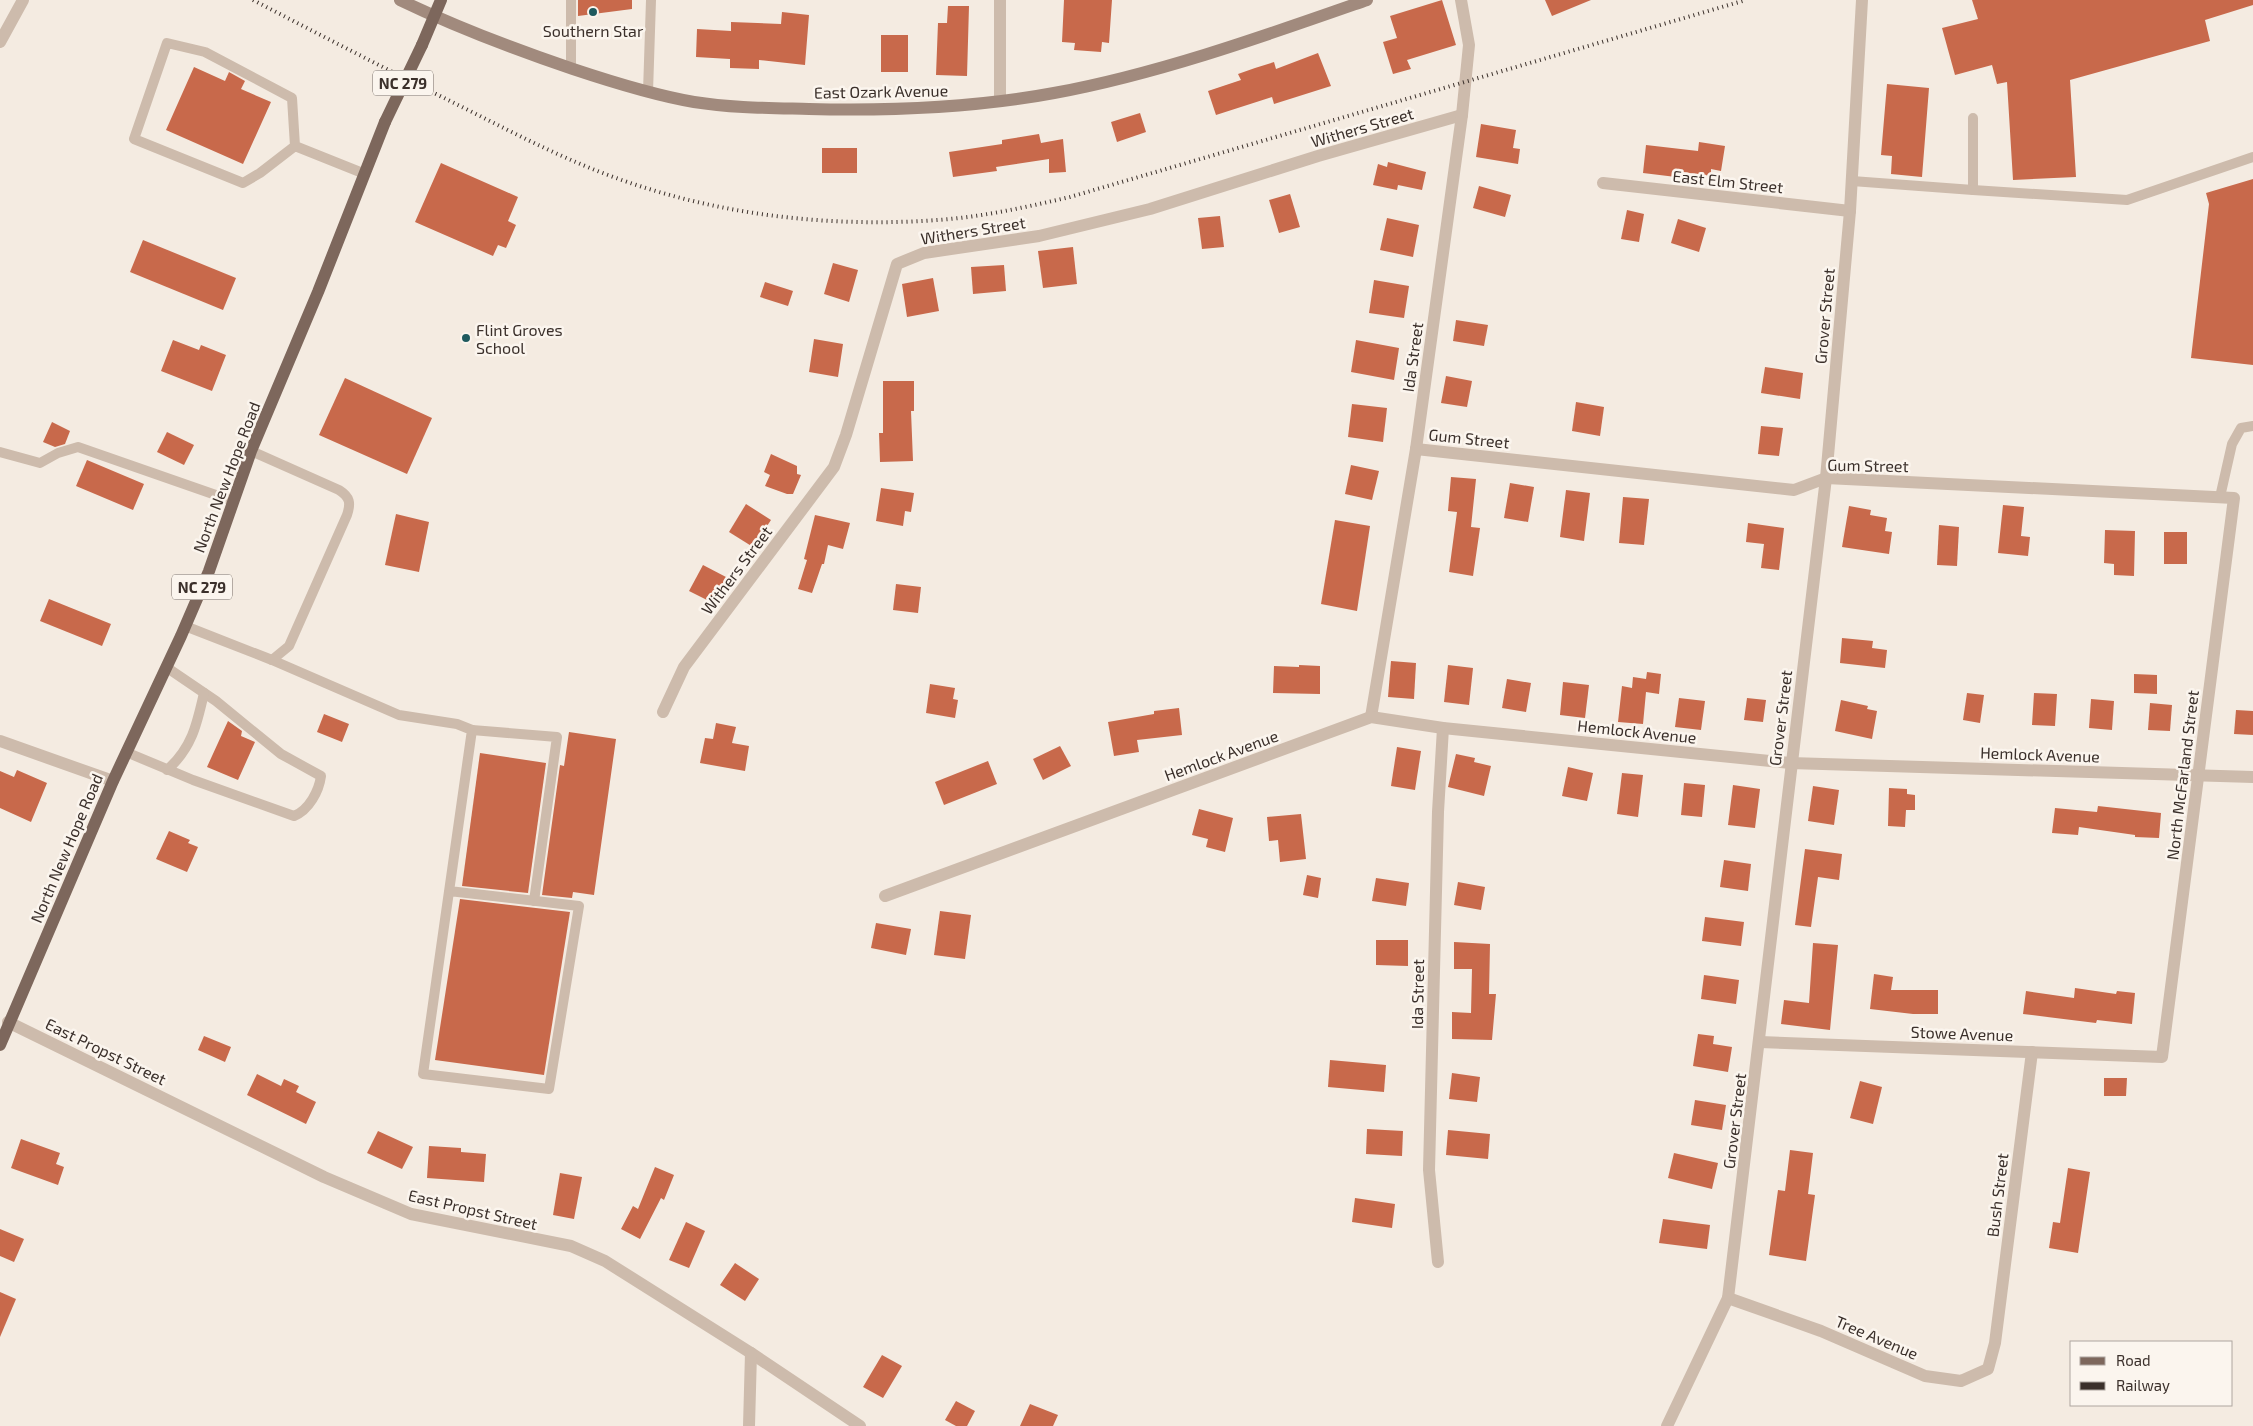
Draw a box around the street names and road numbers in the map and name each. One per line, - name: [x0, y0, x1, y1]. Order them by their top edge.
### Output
- road number: NC 279: [373, 70, 433, 96]
- street label: East Ozark Avenue: [814, 80, 948, 102]
- street label: Withers Street: [1309, 103, 1415, 151]
- street label: East Elm Street: [1672, 166, 1784, 196]
- street label: Withers Street: [919, 212, 1027, 248]
- street label: Grover Street: [1810, 267, 1838, 365]
- street label: Ida Street: [1398, 321, 1426, 393]
- street label: North New Hope Road: [188, 399, 264, 555]
- street label: Gum Street: [1428, 424, 1510, 452]
- street label: Gum Street: [1827, 455, 1909, 475]
- street label: Withers Street: [697, 522, 775, 618]
- road number: NC 279: [172, 574, 232, 600]
- street label: Grover Street: [1765, 669, 1795, 767]
- street label: North McFarland Street: [2162, 689, 2202, 861]
- street label: Hemlock Avenue: [1576, 715, 1698, 747]
- street label: Hemlock Avenue: [1161, 726, 1281, 784]
- street label: Hemlock Avenue: [1980, 742, 2100, 766]
- street label: North New Hope Road: [26, 771, 106, 925]
- street label: Ida Street: [1407, 959, 1427, 1029]
- street label: East Propst Street: [43, 1014, 169, 1088]
- street label: Stowe Avenue: [1910, 1022, 2014, 1044]
- street label: Grover Street: [1719, 1072, 1749, 1170]
- street label: Bush Street: [1982, 1152, 2012, 1238]
- street label: East Propst Street: [407, 1185, 539, 1233]
- street label: Tree Avenue: [1833, 1311, 1921, 1363]

